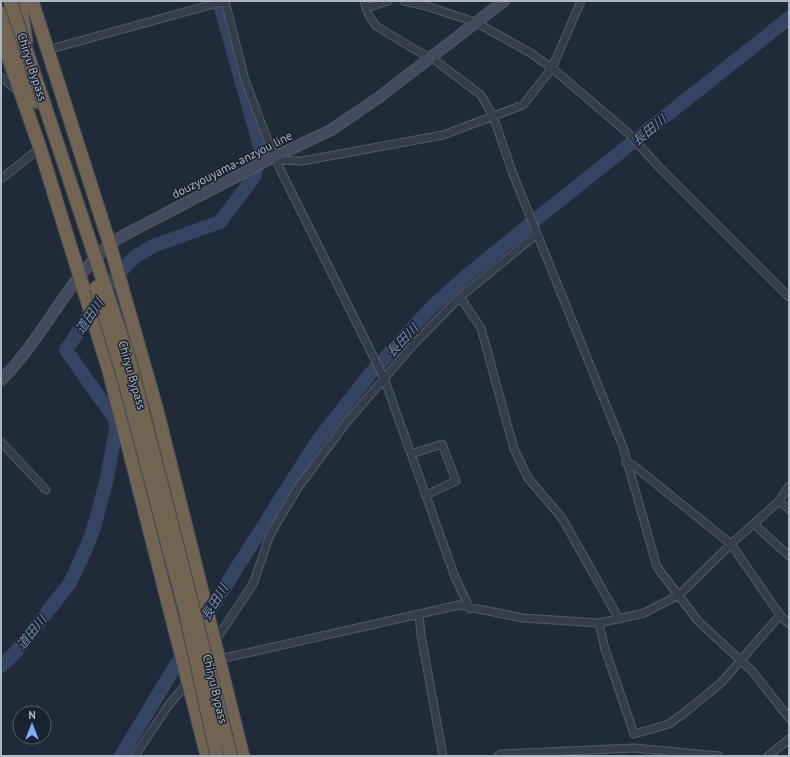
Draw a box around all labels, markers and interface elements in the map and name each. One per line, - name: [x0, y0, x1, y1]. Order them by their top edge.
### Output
- street label: Chiryu Bypass: [14, 31, 51, 103]
- water label: 長田川: [629, 110, 671, 149]
- street label: douzyouyama-anzyou line: [169, 128, 295, 201]
- water label: 道田川: [71, 294, 108, 337]
- water label: 長田川: [383, 319, 423, 360]
- street label: Chiryu Bypass: [115, 339, 149, 411]
- water label: 長田川: [197, 579, 233, 623]
- water label: 道田川: [13, 610, 51, 653]
- street label: Chiryu Bypass: [200, 653, 231, 725]
- north arrow: [12, 705, 52, 745]
- text: N: [28, 708, 36, 722]

